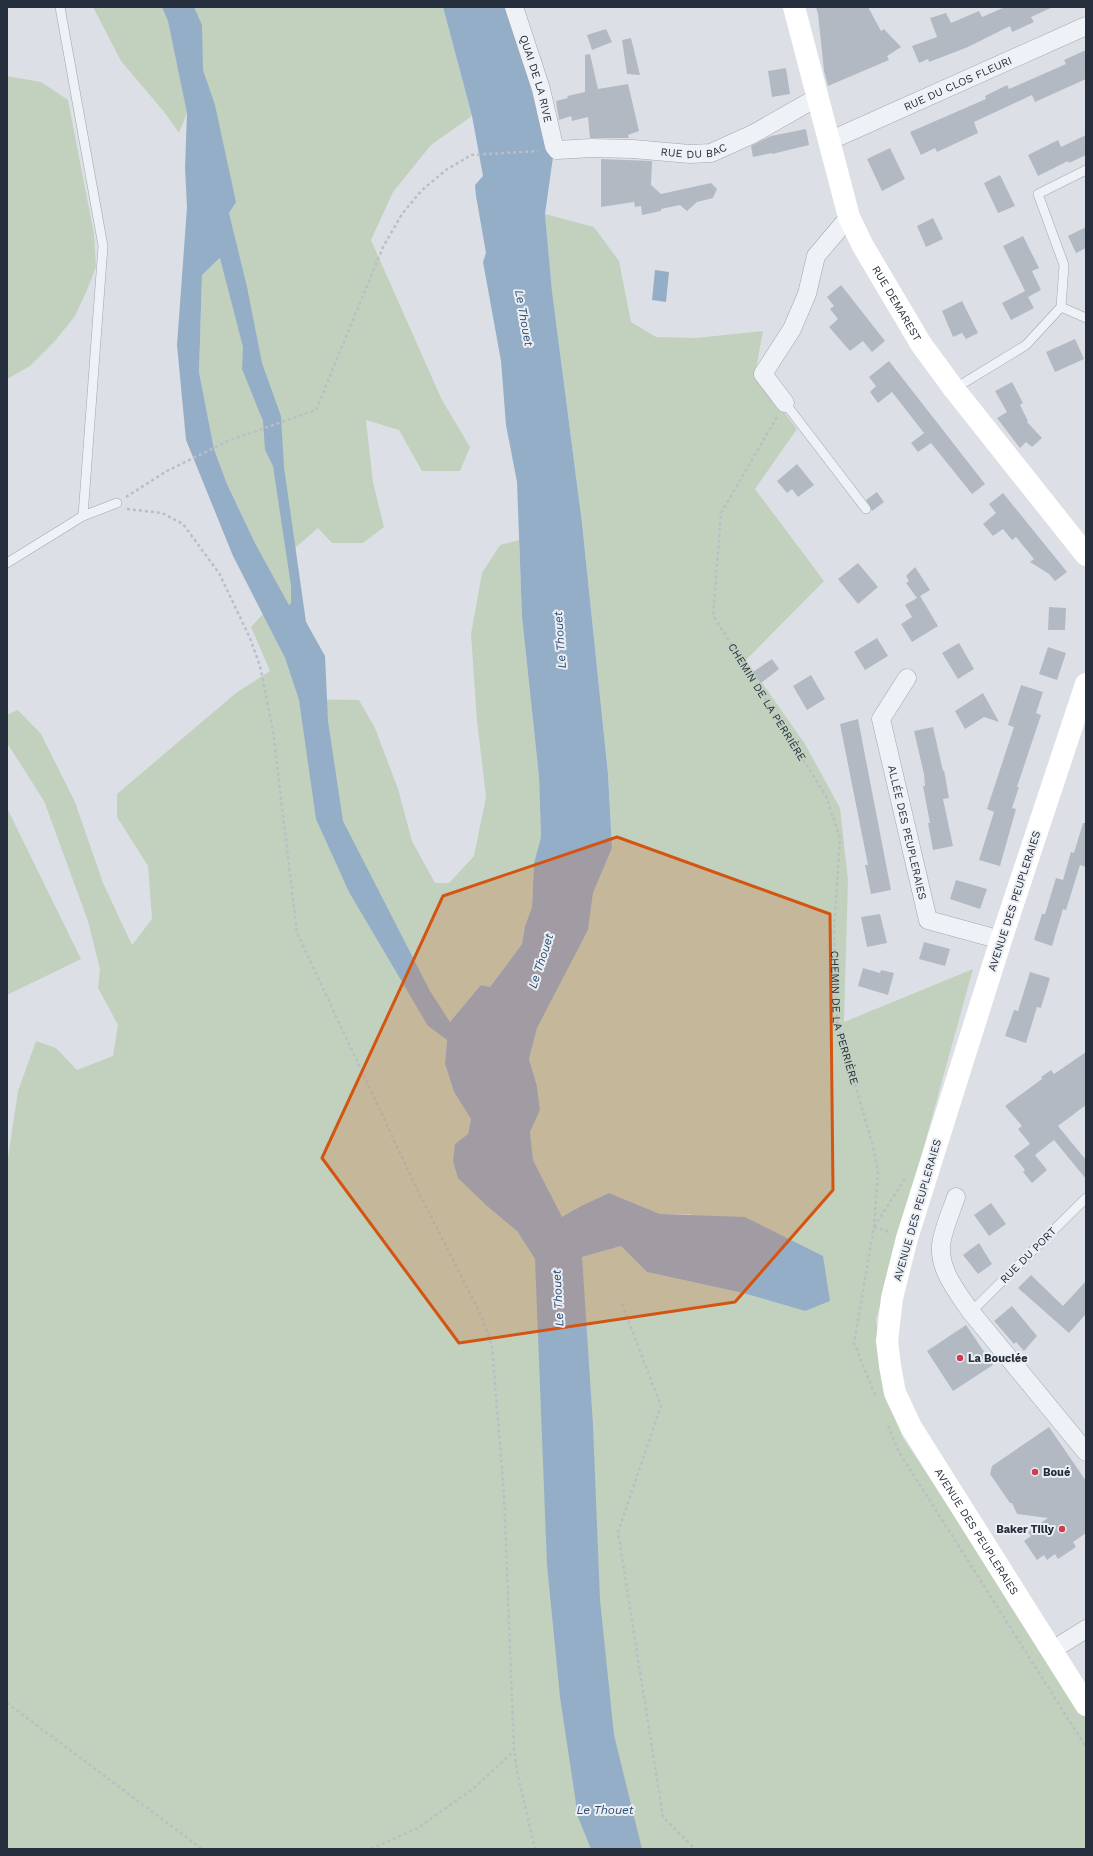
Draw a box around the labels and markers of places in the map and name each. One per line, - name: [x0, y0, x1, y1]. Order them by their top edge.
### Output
- place label: La Bouclée: [968, 1352, 1028, 1365]
- marker: La Bouclée: [955, 1353, 965, 1363]
- place label: Boué: [1043, 1466, 1070, 1479]
- marker: Boué: [1030, 1467, 1040, 1477]
- place label: Baker Tilly: [996, 1523, 1055, 1536]
- marker: Baker Tilly: [1057, 1524, 1067, 1534]

